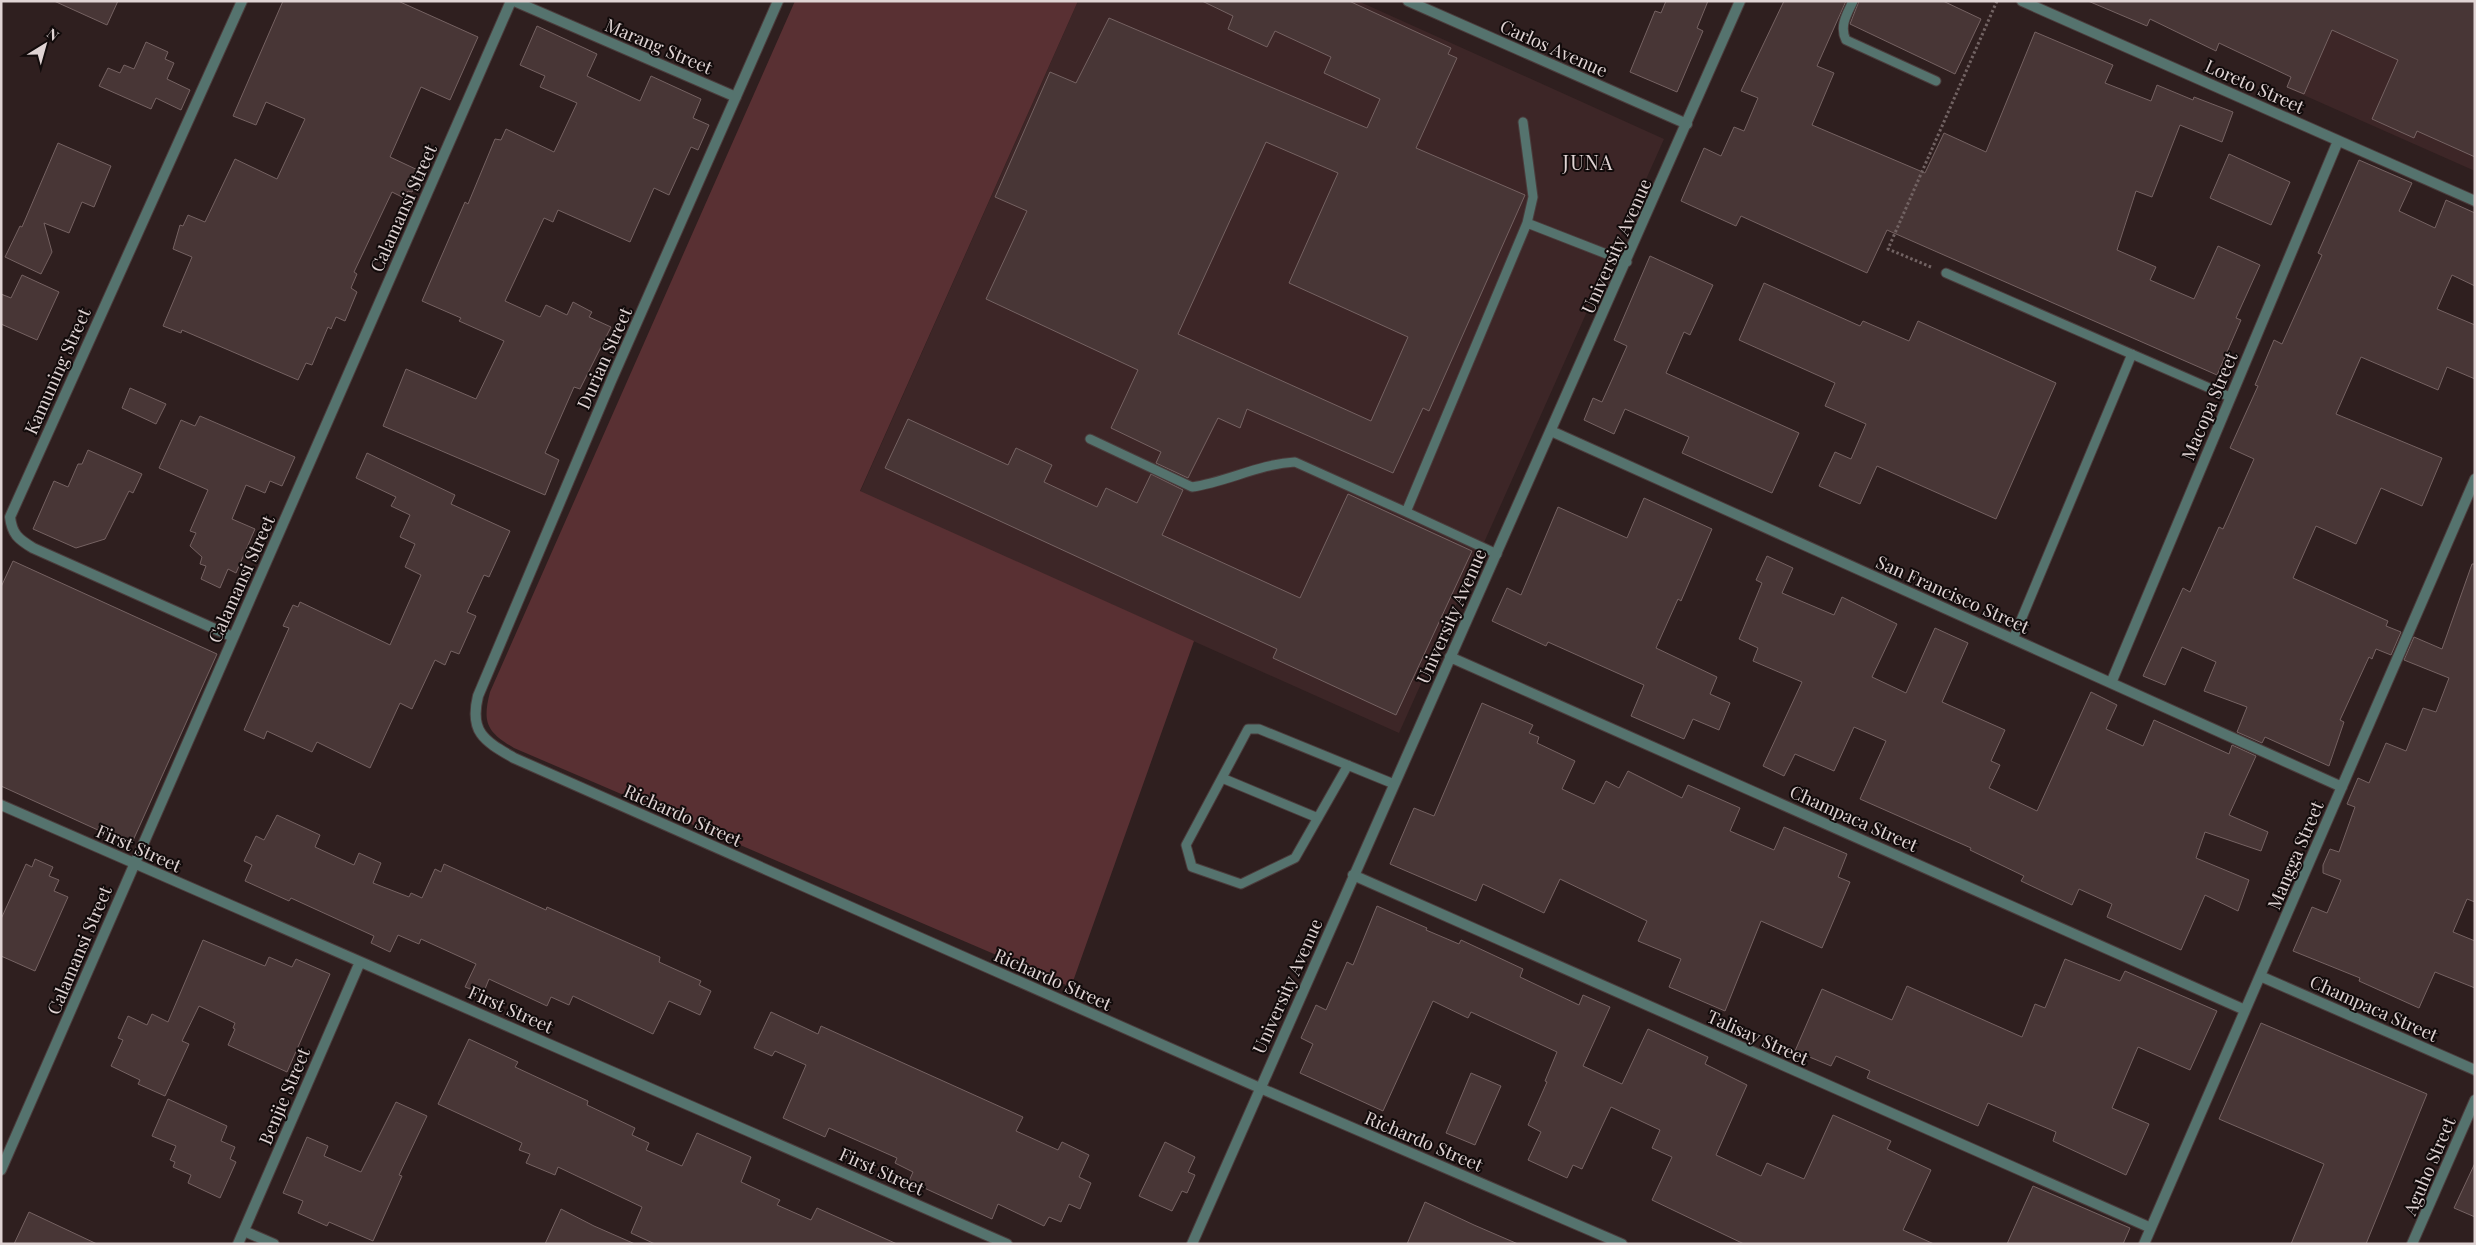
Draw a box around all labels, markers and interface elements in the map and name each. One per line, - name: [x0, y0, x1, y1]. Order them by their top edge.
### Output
- street label: Marang Street: [602, 13, 717, 80]
- street label: Carlos Avenue: [1497, 14, 1611, 82]
- north arrow: [20, 20, 70, 70]
- text: N: [43, 24, 63, 45]
- street label: Loreto Street: [2202, 53, 2309, 119]
- street label: Calamansi Street: [364, 140, 442, 276]
- district label: JUNA: [1562, 148, 1613, 175]
- street label: University Avenue: [1575, 175, 1657, 317]
- street label: Kamuning Street: [18, 303, 96, 438]
- street label: Durian Street: [571, 303, 637, 413]
- street label: Macopa Street: [2175, 348, 2243, 464]
- street label: Calamansi Street: [202, 511, 280, 647]
- street label: University Avenue: [1410, 545, 1492, 687]
- street label: San Francisco Street: [1873, 549, 2034, 639]
- street label: Richardo Street: [621, 778, 746, 852]
- street label: Champaca Street: [1786, 779, 1922, 857]
- street label: Mangga Street: [2261, 797, 2329, 913]
- street label: First Street: [93, 819, 186, 878]
- street label: Calamansi Street: [41, 882, 117, 1018]
- street label: University Avenue: [1246, 915, 1328, 1057]
- street label: Richardo Street: [991, 942, 1116, 1016]
- street label: Champaca Street: [2306, 969, 2442, 1047]
- street label: First Street: [465, 980, 558, 1039]
- street label: Talisay Street: [1703, 1004, 1813, 1070]
- street label: Benjie Street: [253, 1043, 315, 1148]
- street label: Richardo Street: [1361, 1105, 1487, 1177]
- street label: Aguho Street: [2397, 1113, 2461, 1220]
- street label: First Street: [836, 1142, 929, 1201]

